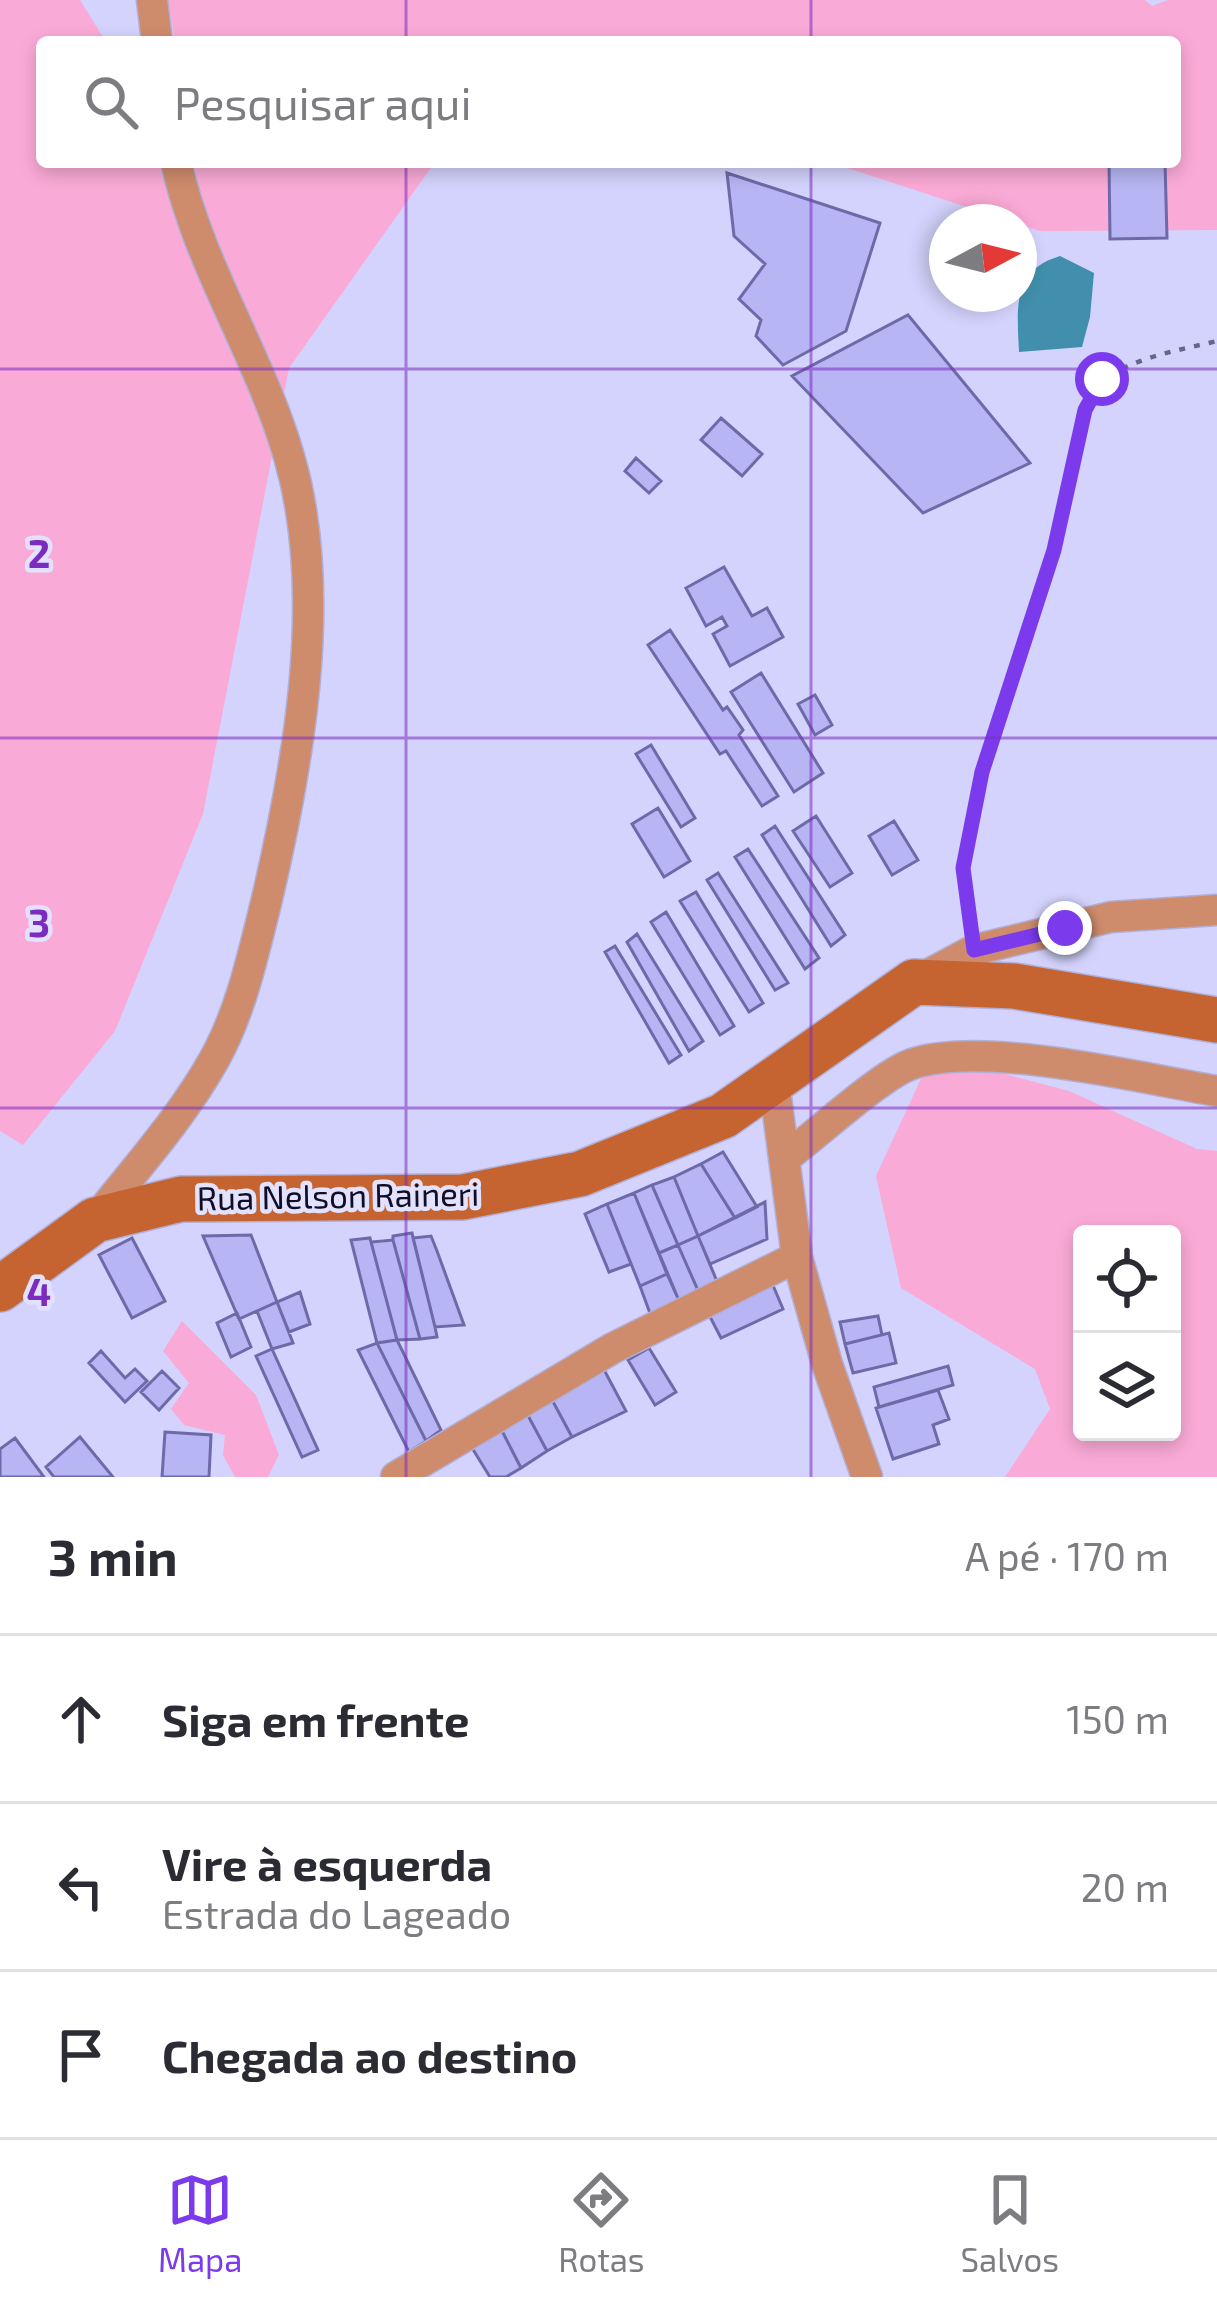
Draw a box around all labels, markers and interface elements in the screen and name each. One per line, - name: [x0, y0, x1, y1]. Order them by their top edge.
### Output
- search box: [36, 36, 1181, 168]
- icon: search: [78, 69, 144, 135]
- text: Pesquisar aqui: [174, 75, 472, 129]
- north arrow: [929, 204, 1037, 312]
- route start: [1075, 352, 1129, 406]
- text: 2: [28, 529, 50, 576]
- text: 3: [28, 898, 50, 945]
- route end: [1038, 901, 1092, 955]
- street label: Rua Nelson Raineri: [196, 1173, 480, 1217]
- map controls: [1073, 1225, 1181, 1441]
- button: locate: [1073, 1225, 1181, 1333]
- text: 4: [27, 1267, 51, 1314]
- button: layers: [1073, 1333, 1181, 1441]
- text: 3 min: [48, 1525, 178, 1586]
- text: A pé · 170 m: [965, 1532, 1169, 1579]
- icon: ahead: [48, 1686, 114, 1752]
- text: Siga em frente: [162, 1692, 469, 1746]
- text: 150 m: [1066, 1695, 1169, 1742]
- text: Vire à esquerda: [162, 1836, 492, 1890]
- icon: left: [48, 1854, 114, 1920]
- text: 20 m: [1081, 1863, 1169, 1910]
- text: Estrada do Lageado: [162, 1890, 511, 1937]
- icon: arrive: [48, 2022, 114, 2088]
- text: Chegada ao destino: [162, 2028, 577, 2082]
- tab: Mapa: [158, 2167, 242, 2279]
- tab: Rotas: [558, 2167, 645, 2279]
- tab: Salvos: [961, 2167, 1059, 2279]

